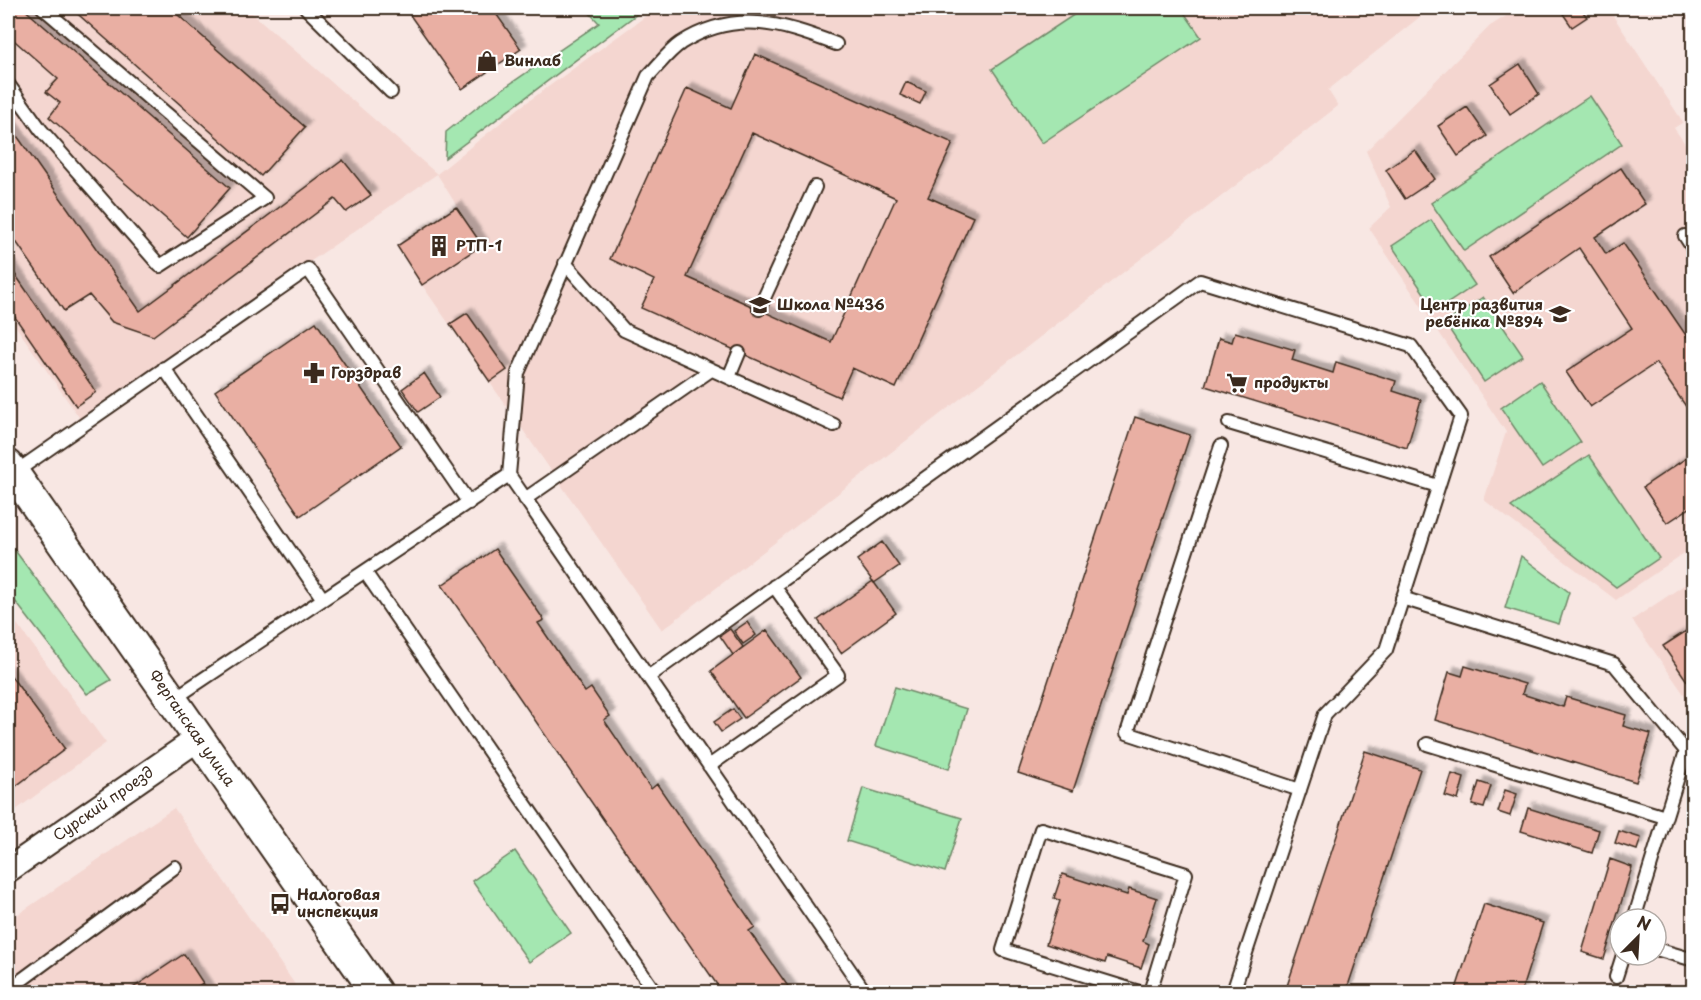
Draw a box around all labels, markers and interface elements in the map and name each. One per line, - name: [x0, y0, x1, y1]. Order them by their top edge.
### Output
- place label: Винлаб: [504, 48, 561, 71]
- shop icon: Винлаб: [475, 49, 499, 73]
- place label: РТП-1: [456, 233, 502, 256]
- building icon: РТП-1: [427, 234, 451, 258]
- place label: Школа №436: [777, 292, 885, 315]
- place label: Центр развития ребёнка №894: [1420, 292, 1543, 332]
- school or university icon: Школа №436: [748, 293, 772, 317]
- school or university icon: Центр развития ребёнка №894: [1548, 302, 1572, 326]
- place label: Горздрав: [331, 360, 401, 383]
- pharmacy icon: Горздрав: [302, 361, 326, 385]
- place label: продукты: [1254, 370, 1328, 393]
- supermarket icon: продукты: [1225, 371, 1249, 395]
- street label: Ферганская улица: [144, 664, 242, 791]
- street label: Сурский проезд: [48, 760, 158, 846]
- place label: Налоговая инспекция: [297, 882, 380, 922]
- bus stop icon: Налоговая инспекция: [268, 892, 292, 916]
- north arrow: [1608, 907, 1668, 967]
- text: N: [1634, 909, 1655, 936]

